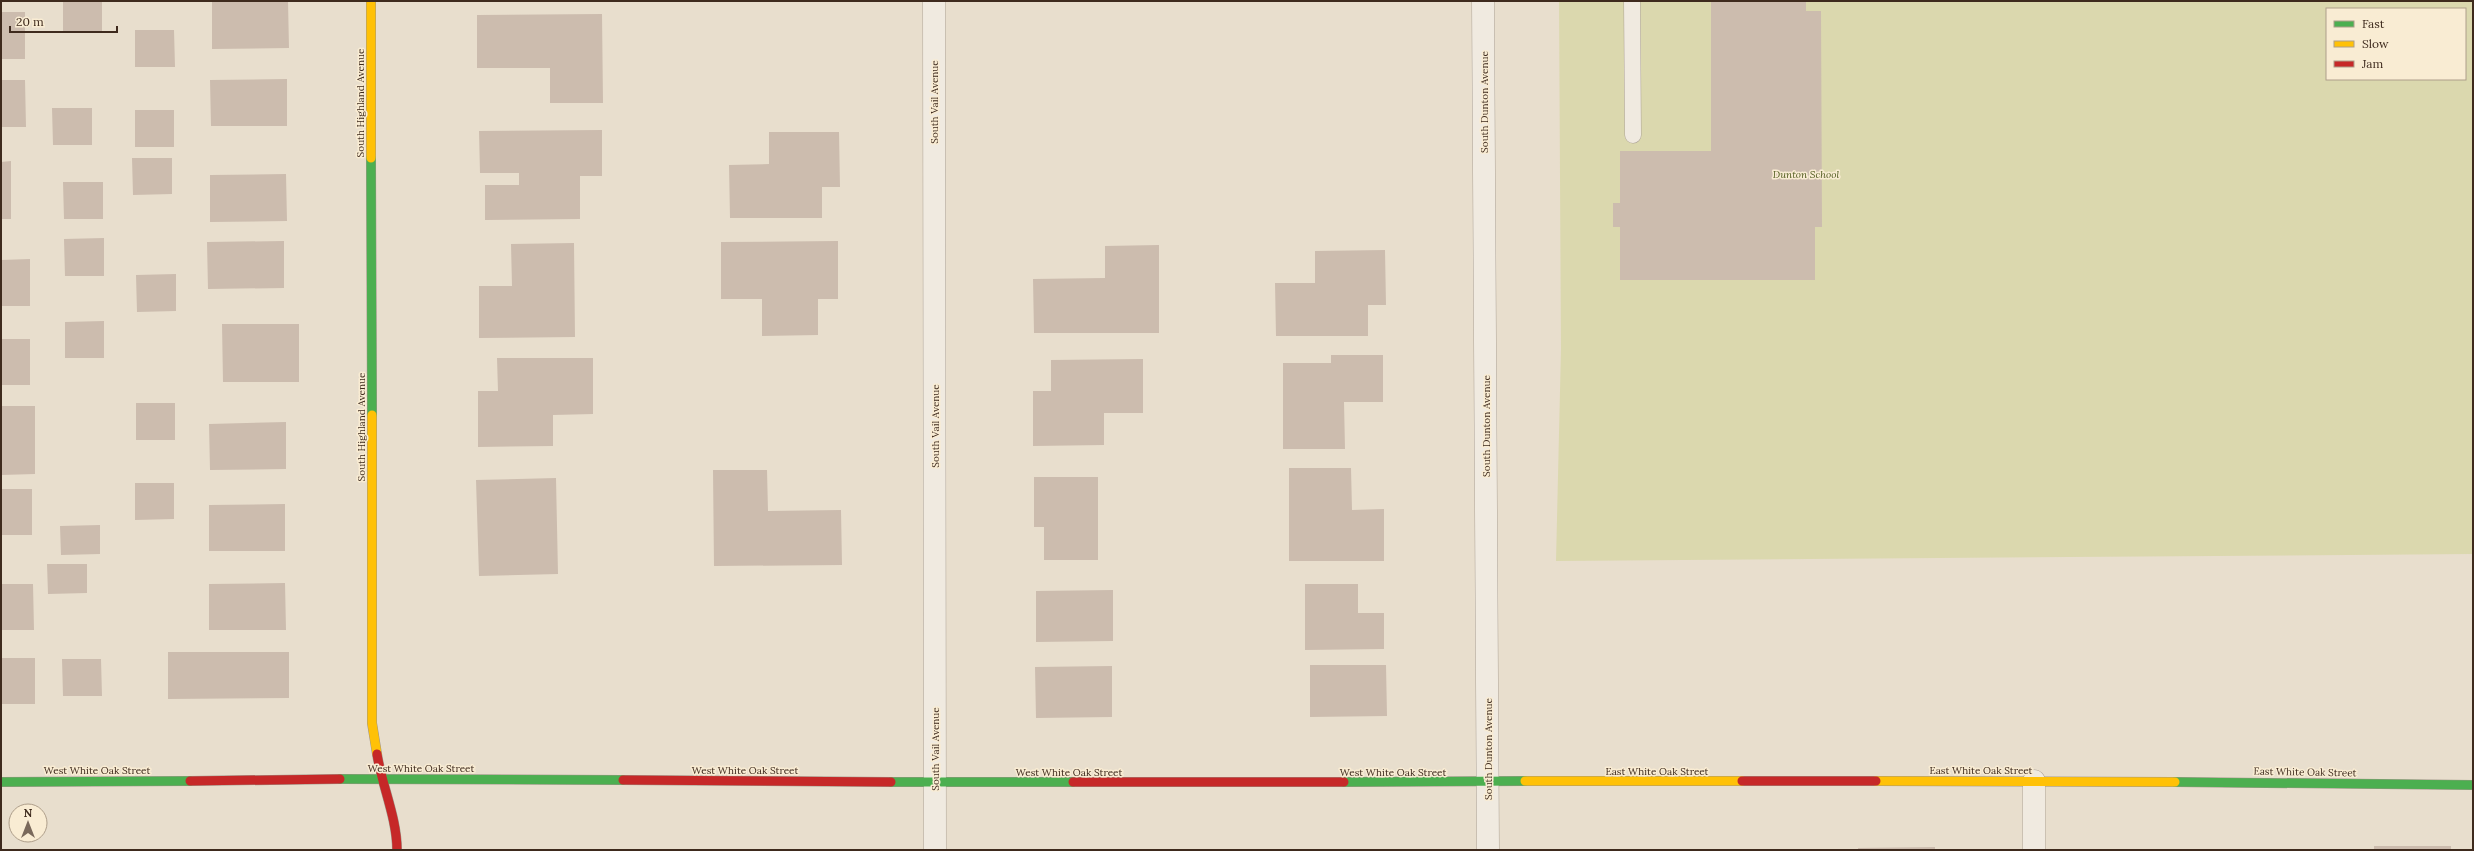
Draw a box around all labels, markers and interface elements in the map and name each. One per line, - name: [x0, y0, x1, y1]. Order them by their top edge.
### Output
- scale bar: [10, 8, 117, 34]
- legend: [2326, 8, 2466, 80]
- text: 20 m: [16, 14, 44, 29]
- text: Fast: [2362, 16, 2385, 31]
- text: Slow: [2362, 36, 2389, 51]
- street label: South Highland Avenue: [354, 48, 367, 157]
- street label: South Dunton Avenue: [1478, 51, 1491, 153]
- text: Jam: [2361, 56, 2383, 71]
- street label: South Vail Avenue: [928, 60, 941, 144]
- park label: Dunton School: [1773, 168, 1839, 181]
- street label: South Highland Avenue: [355, 372, 368, 481]
- street label: South Dunton Avenue: [1480, 375, 1493, 477]
- street label: South Vail Avenue: [929, 384, 942, 468]
- street label: South Dunton Avenue: [1482, 698, 1495, 800]
- street label: South Vail Avenue: [929, 707, 942, 791]
- street label: West White Oak Street: [368, 762, 474, 775]
- street label: West White Oak Street: [44, 764, 150, 777]
- street label: West White Oak Street: [692, 764, 798, 777]
- street label: East White Oak Street: [1929, 764, 2033, 777]
- street label: East White Oak Street: [1605, 765, 1709, 778]
- street label: East White Oak Street: [2253, 765, 2357, 779]
- street label: West White Oak Street: [1016, 766, 1122, 779]
- street label: West White Oak Street: [1340, 766, 1446, 779]
- north arrow: [8, 803, 48, 843]
- text: N: [24, 806, 33, 820]

